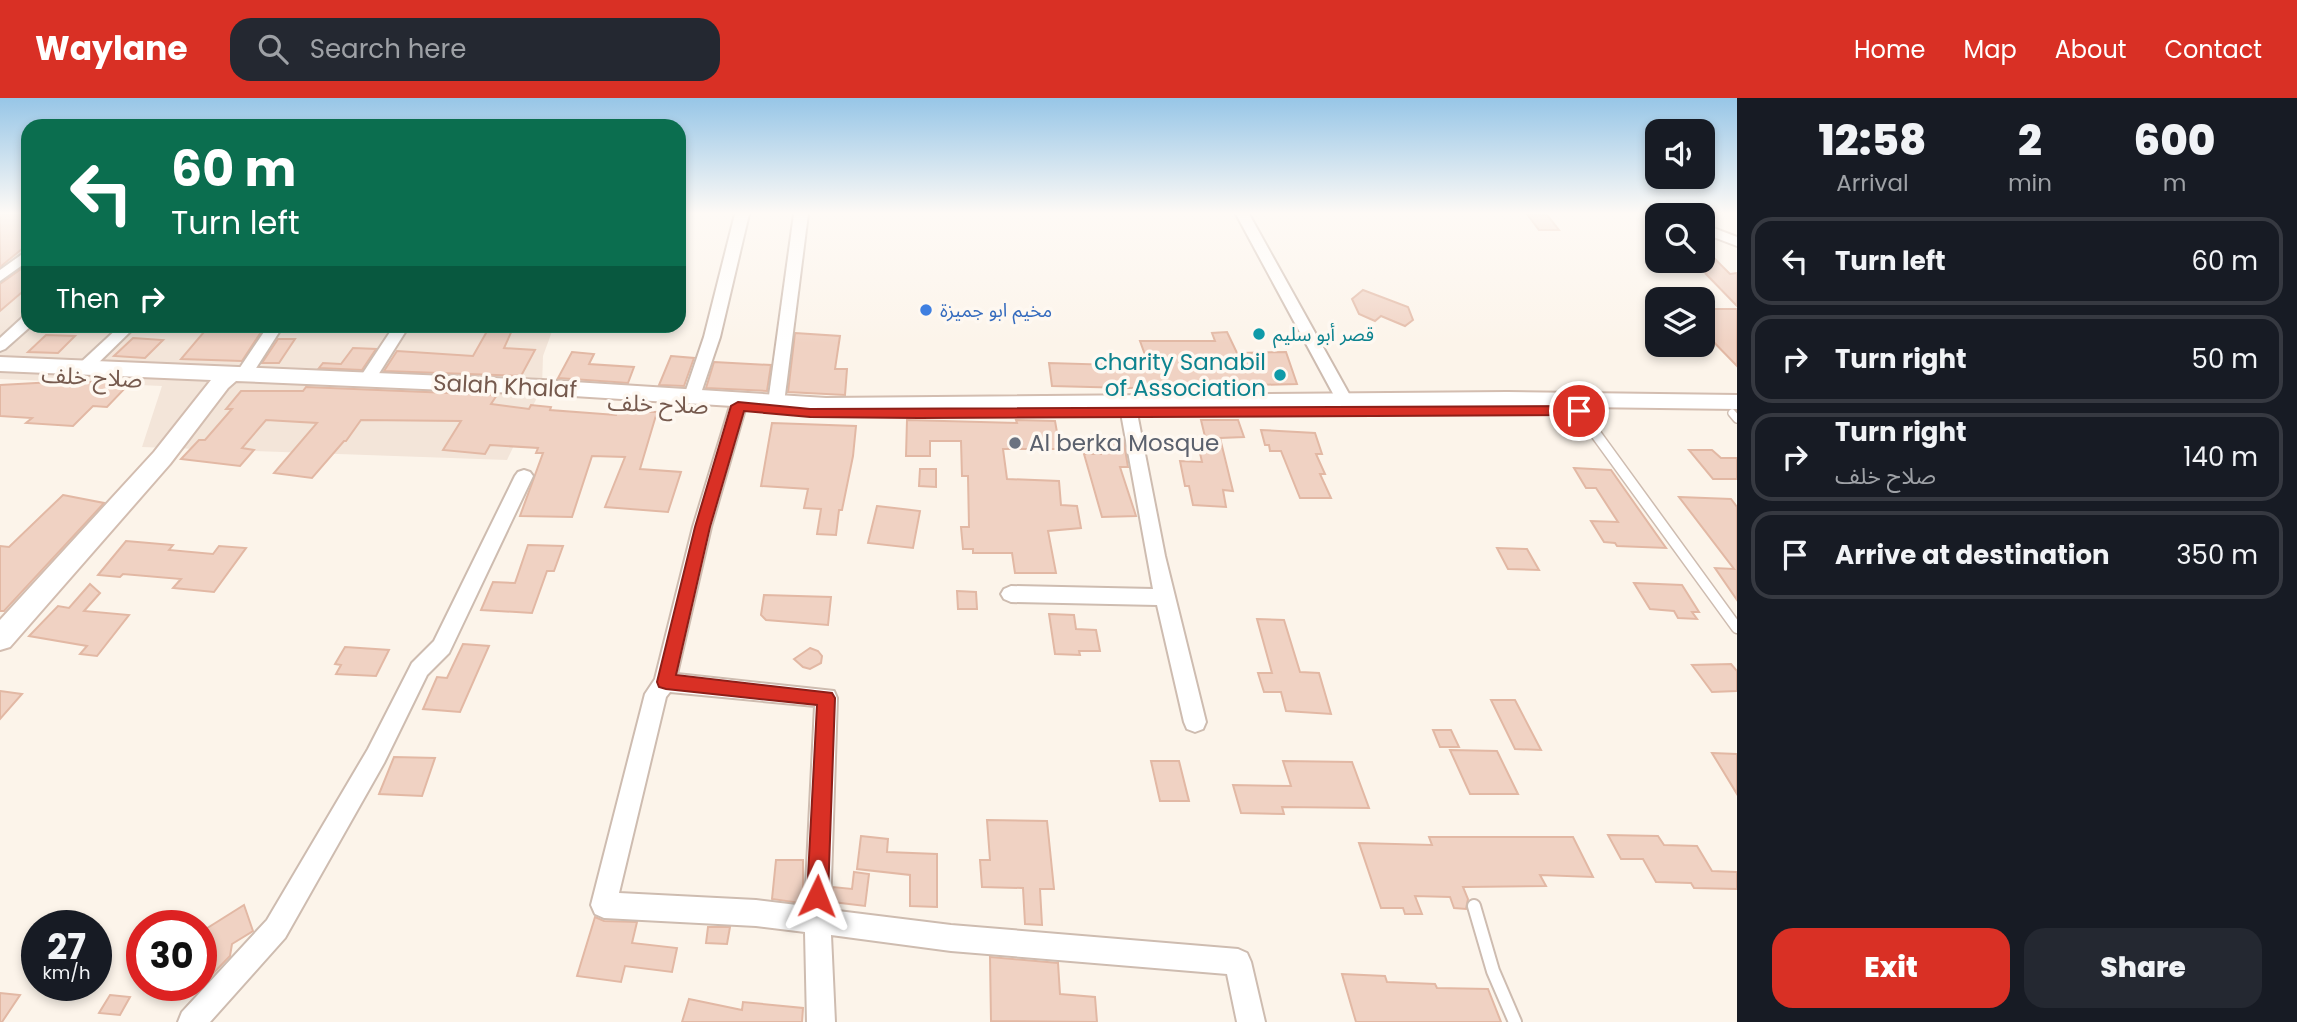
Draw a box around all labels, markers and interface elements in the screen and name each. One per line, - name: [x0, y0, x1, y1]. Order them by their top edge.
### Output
- search box: [230, 18, 720, 81]
- text: Waylane: [35, 25, 188, 72]
- icon: search: [254, 30, 292, 68]
- text: Search here: [310, 31, 466, 67]
- text: Home: [1854, 33, 1926, 66]
- text: Map: [1964, 33, 2017, 66]
- text: About: [2055, 33, 2126, 66]
- text: Contact: [2164, 33, 2262, 66]
- text: 12:58: [1819, 111, 1926, 170]
- text: 2: [2018, 111, 2042, 170]
- text: 600: [2134, 111, 2215, 170]
- map controls: [1645, 119, 1715, 357]
- button: sound: [1645, 119, 1715, 189]
- text: 60 m: [171, 135, 296, 203]
- icon: left: [56, 147, 147, 238]
- text: Arrival: [1836, 167, 1909, 199]
- text: min: [2008, 167, 2052, 199]
- text: m: [2163, 167, 2186, 199]
- text: Turn left: [171, 200, 300, 245]
- button: search: [1645, 203, 1715, 273]
- icon: left: [1776, 242, 1814, 280]
- text: Turn left: [1835, 243, 1946, 279]
- text: 60 m: [2191, 243, 2258, 279]
- icon: right: [133, 280, 171, 318]
- text: Then: [56, 281, 119, 317]
- button: layers: [1645, 287, 1715, 357]
- place label: مخيم ابو جميزة: [940, 297, 1052, 325]
- marker: مخيم ابو جميزة: [918, 302, 934, 318]
- place label: قصر أبو سليم: [1273, 321, 1374, 349]
- marker: قصر أبو سليم: [1251, 326, 1267, 342]
- icon: right: [1776, 340, 1814, 378]
- text: Turn right: [1835, 341, 1967, 377]
- text: 50 m: [2192, 341, 2258, 377]
- place label: charity Sanabil of Association: [1094, 346, 1266, 404]
- street label: صلاح خلف: [41, 358, 143, 397]
- street label: Salah Khalaf: [432, 366, 578, 406]
- marker: charity Sanabil of Association: [1272, 367, 1288, 383]
- pin: [1549, 381, 1609, 441]
- street label: صلاح خلف: [607, 386, 709, 423]
- icon: arrive: [1560, 392, 1598, 430]
- text: Turn right: [1835, 414, 1967, 450]
- place label: Al berka Mosque: [1029, 427, 1219, 459]
- marker: Al berka Mosque: [1007, 435, 1023, 451]
- icon: right: [1776, 438, 1814, 476]
- text: 140 m: [2183, 439, 2258, 475]
- text: صلاح خلف: [1835, 460, 1936, 492]
- icon: arrive: [1776, 536, 1814, 574]
- text: Arrive at destination: [1835, 537, 2110, 573]
- text: 350 m: [2176, 537, 2258, 573]
- position arrow: [780, 859, 854, 933]
- speed limit sign: 30: [126, 910, 217, 1001]
- text: 27: [47, 922, 86, 971]
- button: Exit: [1772, 928, 2010, 1008]
- button: Share: [2024, 928, 2262, 1008]
- text: km/h: [43, 960, 90, 985]

